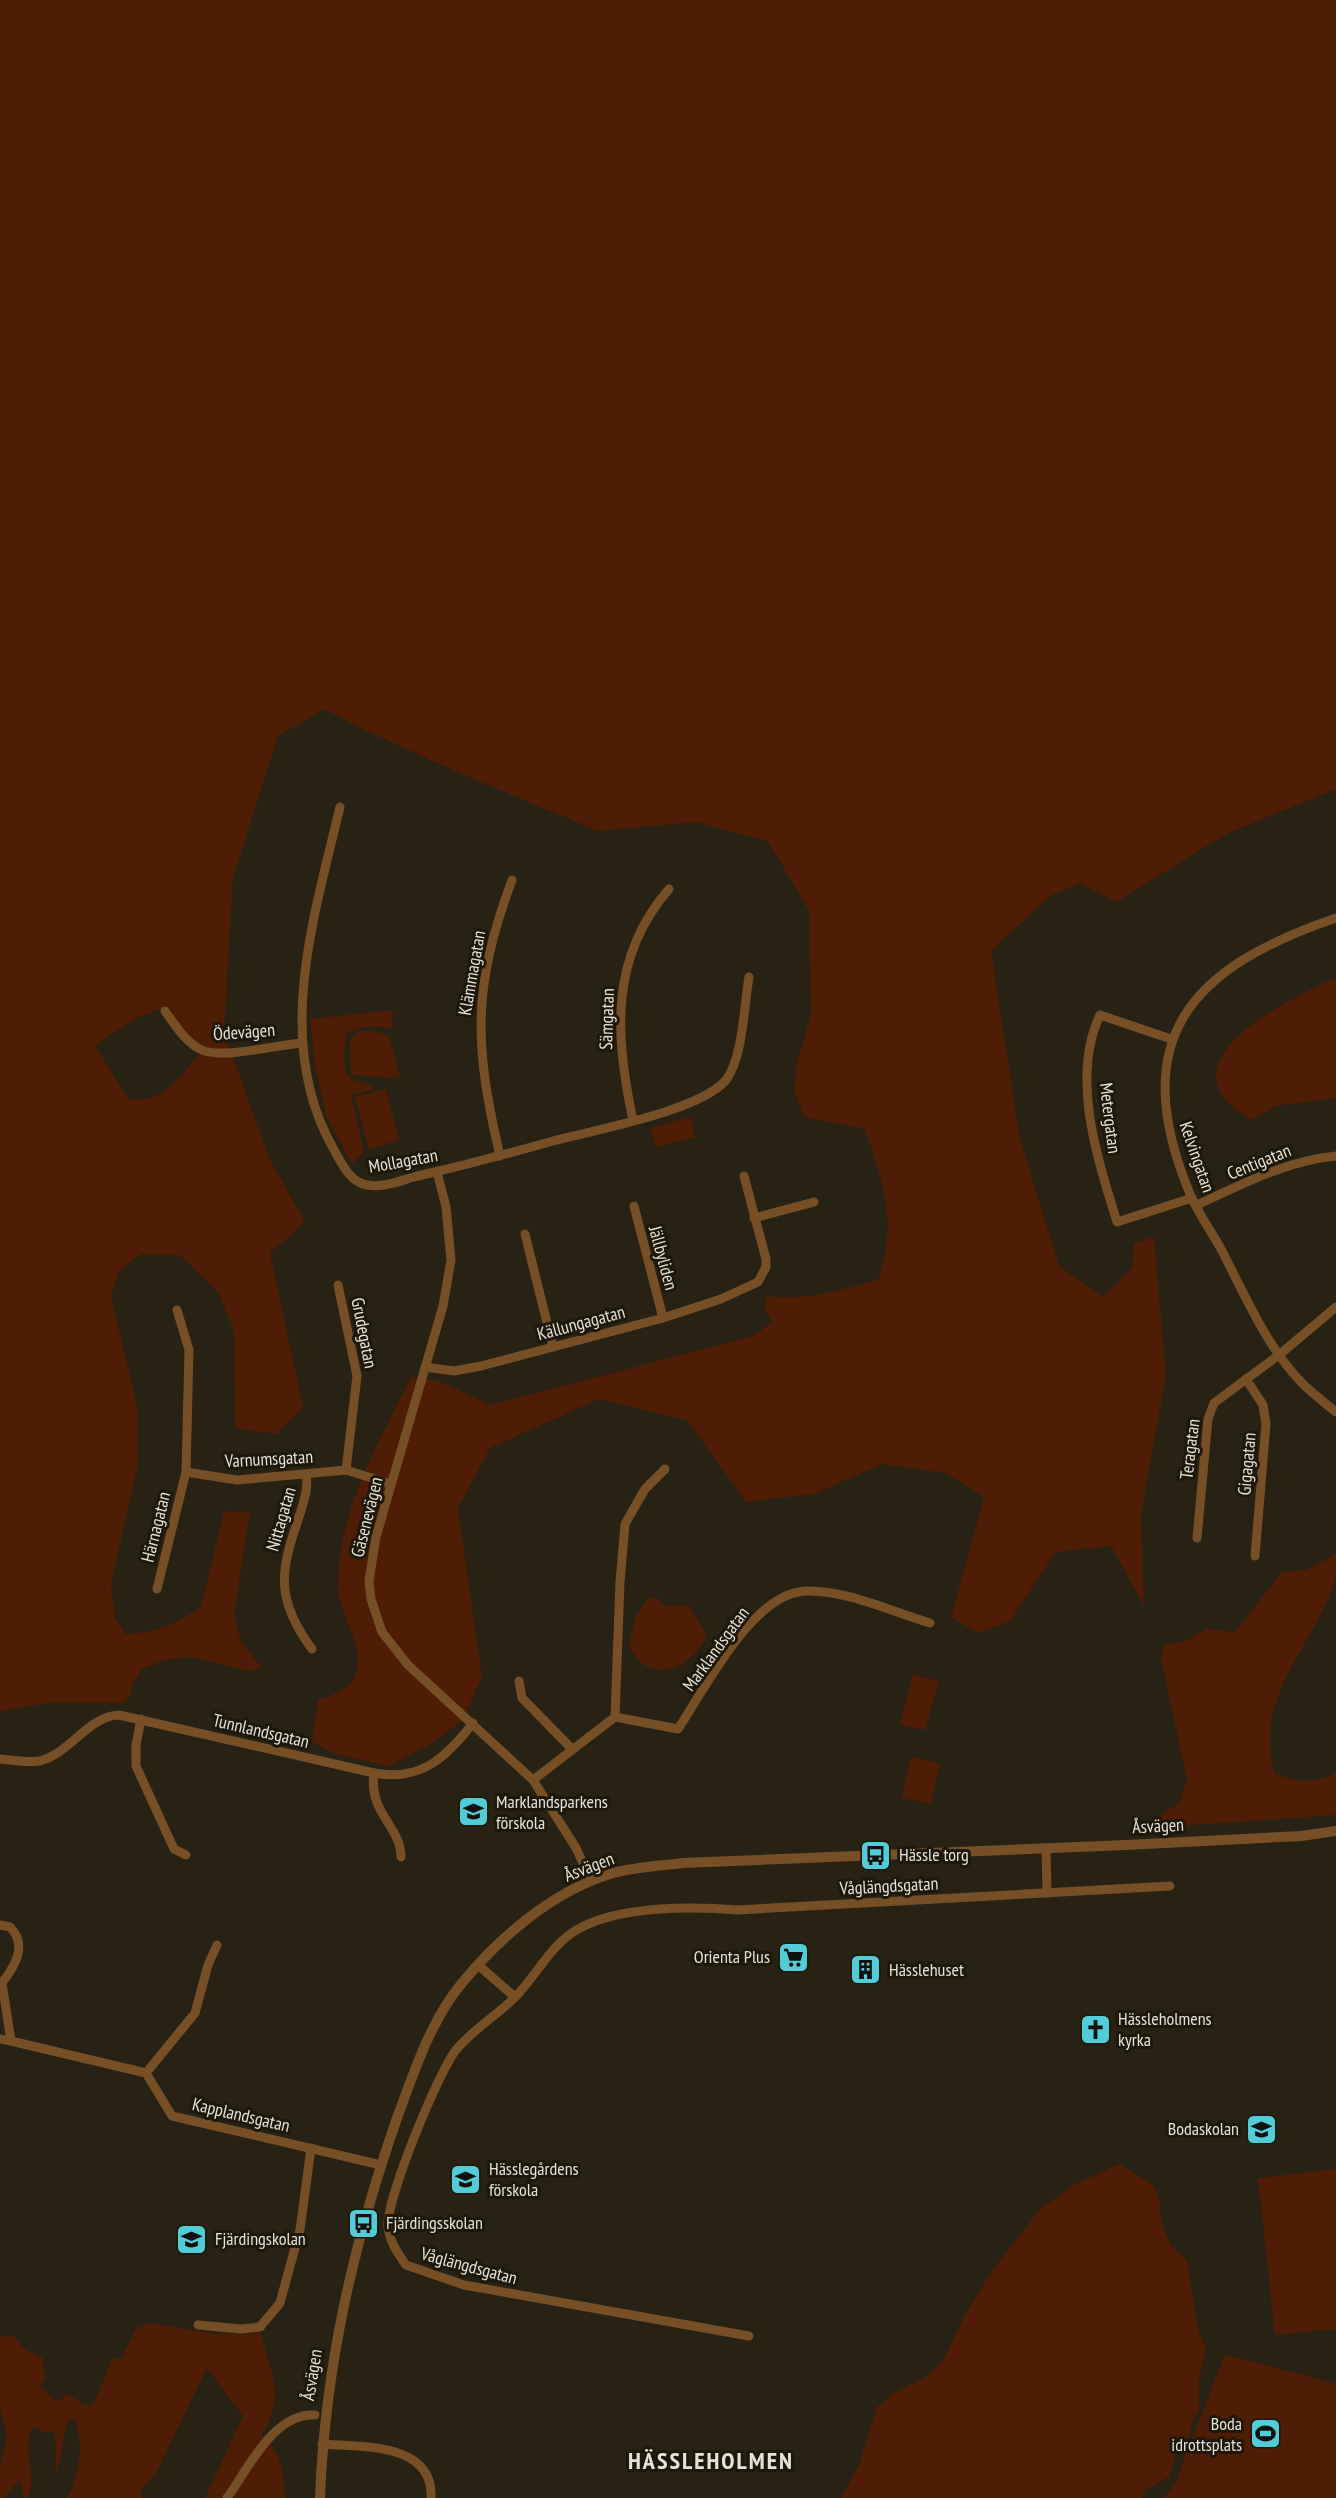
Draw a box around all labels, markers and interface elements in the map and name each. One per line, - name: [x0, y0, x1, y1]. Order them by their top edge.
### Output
- street label: Klämmagatan: [453, 929, 490, 1017]
- street label: Sämgatan: [594, 988, 619, 1050]
- street label: Ödevägen: [212, 1018, 276, 1045]
- street label: Metergatan: [1095, 1081, 1126, 1155]
- street label: Kelvingatan: [1175, 1118, 1220, 1195]
- street label: Centigatan: [1223, 1138, 1294, 1185]
- street label: Mollagatan: [367, 1143, 439, 1178]
- street label: Jällbyliden: [644, 1222, 683, 1293]
- street label: Grudegatan: [346, 1296, 383, 1370]
- street label: Källungagatan: [534, 1300, 627, 1345]
- street label: Teragatan: [1174, 1417, 1205, 1481]
- street label: Gigagatan: [1232, 1432, 1261, 1496]
- street label: Varnumsgatan: [223, 1445, 314, 1472]
- street label: Gäsenevägen: [345, 1474, 388, 1559]
- street label: Nittagatan: [260, 1484, 301, 1554]
- street label: Härnagatan: [136, 1489, 175, 1565]
- street label: Marklandsgatan: [677, 1602, 754, 1695]
- street label: Tunnlandsgatan: [211, 1708, 312, 1753]
- place label: Marklandsparkens förskola: [496, 1790, 608, 1834]
- school or university icon: Marklandsparkens förskola: [456, 1795, 490, 1829]
- street label: Åsvägen: [1131, 1813, 1184, 1838]
- bus stop icon: Hässle torg: [859, 1838, 893, 1872]
- place label: Hässle torg: [899, 1843, 969, 1866]
- street label: Åsvägen: [560, 1846, 617, 1887]
- street label: Våglängdsgatan: [838, 1871, 939, 1900]
- supermarket icon: Orienta Plus: [776, 1940, 810, 1974]
- place label: Orienta Plus: [694, 1945, 770, 1968]
- building icon: Hässlehuset: [849, 1953, 883, 1987]
- place label: Hässlehuset: [889, 1958, 964, 1981]
- place label: Hässleholmens kyrka: [1118, 2007, 1212, 2051]
- church icon: Hässleholmens kyrka: [1078, 2012, 1112, 2046]
- street label: Kapplandsgatan: [190, 2092, 292, 2137]
- school or university icon: Bodaskolan: [1245, 2112, 1279, 2146]
- place label: Bodaskolan: [1168, 2117, 1239, 2140]
- place label: Hässlegårdens förskola: [489, 2157, 579, 2201]
- school or university icon: Hässlegårdens förskola: [449, 2162, 483, 2196]
- bus stop icon: Fjärdingsskolan: [346, 2206, 380, 2240]
- place label: Fjärdingsskolan: [386, 2211, 483, 2234]
- school or university icon: Fjärdingskolan: [175, 2222, 209, 2256]
- place label: Fjärdingskolan: [215, 2227, 306, 2250]
- street label: Våglängdsgatan: [418, 2241, 520, 2289]
- street label: Åsvägen: [296, 2347, 327, 2402]
- place label: Boda idrottsplats: [1171, 2412, 1242, 2456]
- sports icon: Boda idrottsplats: [1248, 2417, 1282, 2451]
- district label: HÄSSLEHOLMEN: [628, 2445, 794, 2476]

